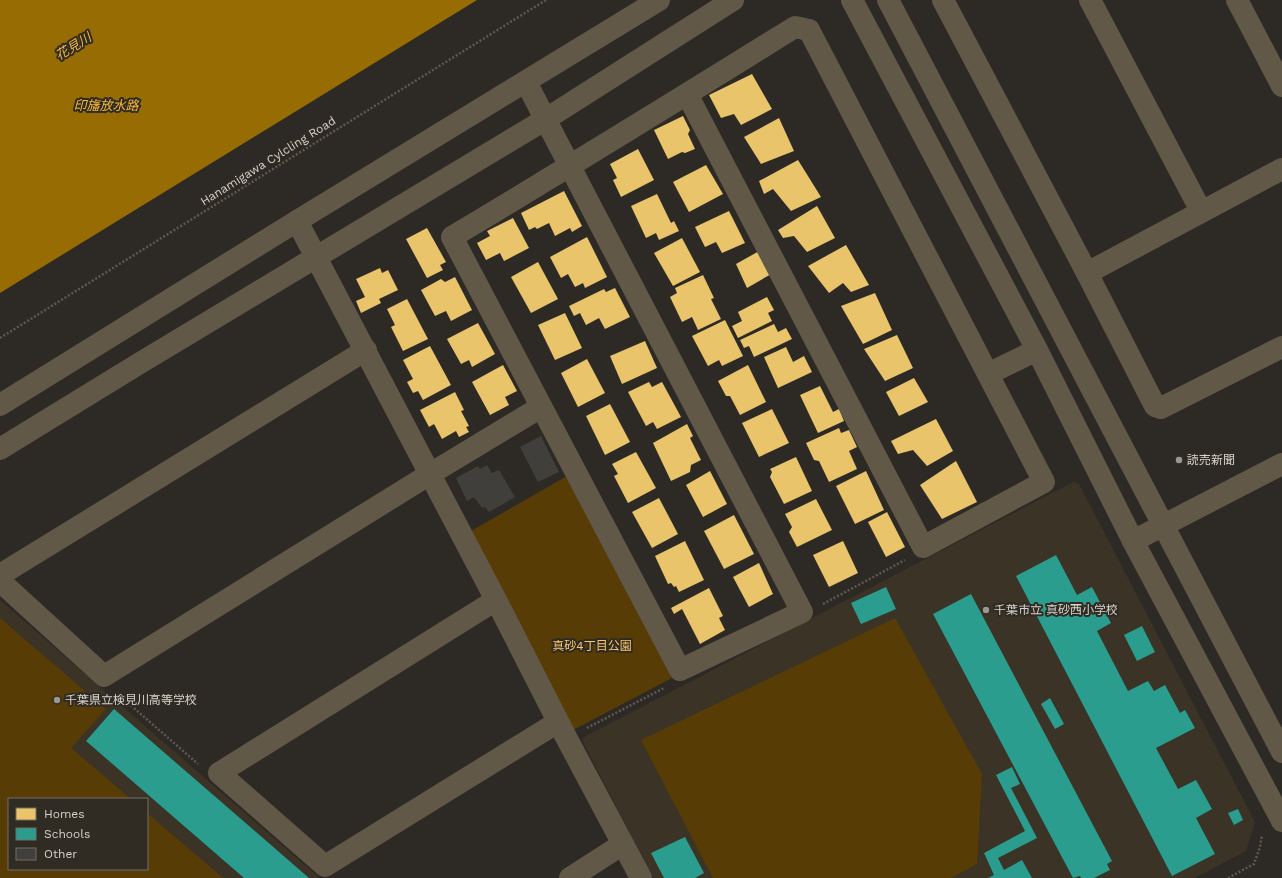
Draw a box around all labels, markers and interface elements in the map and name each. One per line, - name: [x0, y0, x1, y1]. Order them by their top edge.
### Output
- water label: 花見川: [53, 29, 95, 63]
- water label: 印旛放水路: [73, 98, 139, 113]
- street label: Hanamigawa Cylcling Road: [198, 114, 338, 208]
- place label: 読売新聞: [1187, 453, 1235, 467]
- marker: 読売新聞: [1174, 455, 1184, 465]
- place label: 千葉市立 真砂西小学校: [994, 603, 1118, 617]
- marker: 千葉市立 真砂西小学校: [981, 605, 991, 615]
- park label: 真砂4丁目公園: [552, 639, 632, 653]
- place label: 千葉県立検見川高等学校: [65, 693, 197, 707]
- marker: 千葉県立検見川高等学校: [52, 695, 62, 705]
- legend: [8, 798, 148, 870]
- text: Homes: [44, 807, 85, 821]
- text: Schools: [44, 827, 90, 841]
- text: Other: [44, 847, 77, 861]

